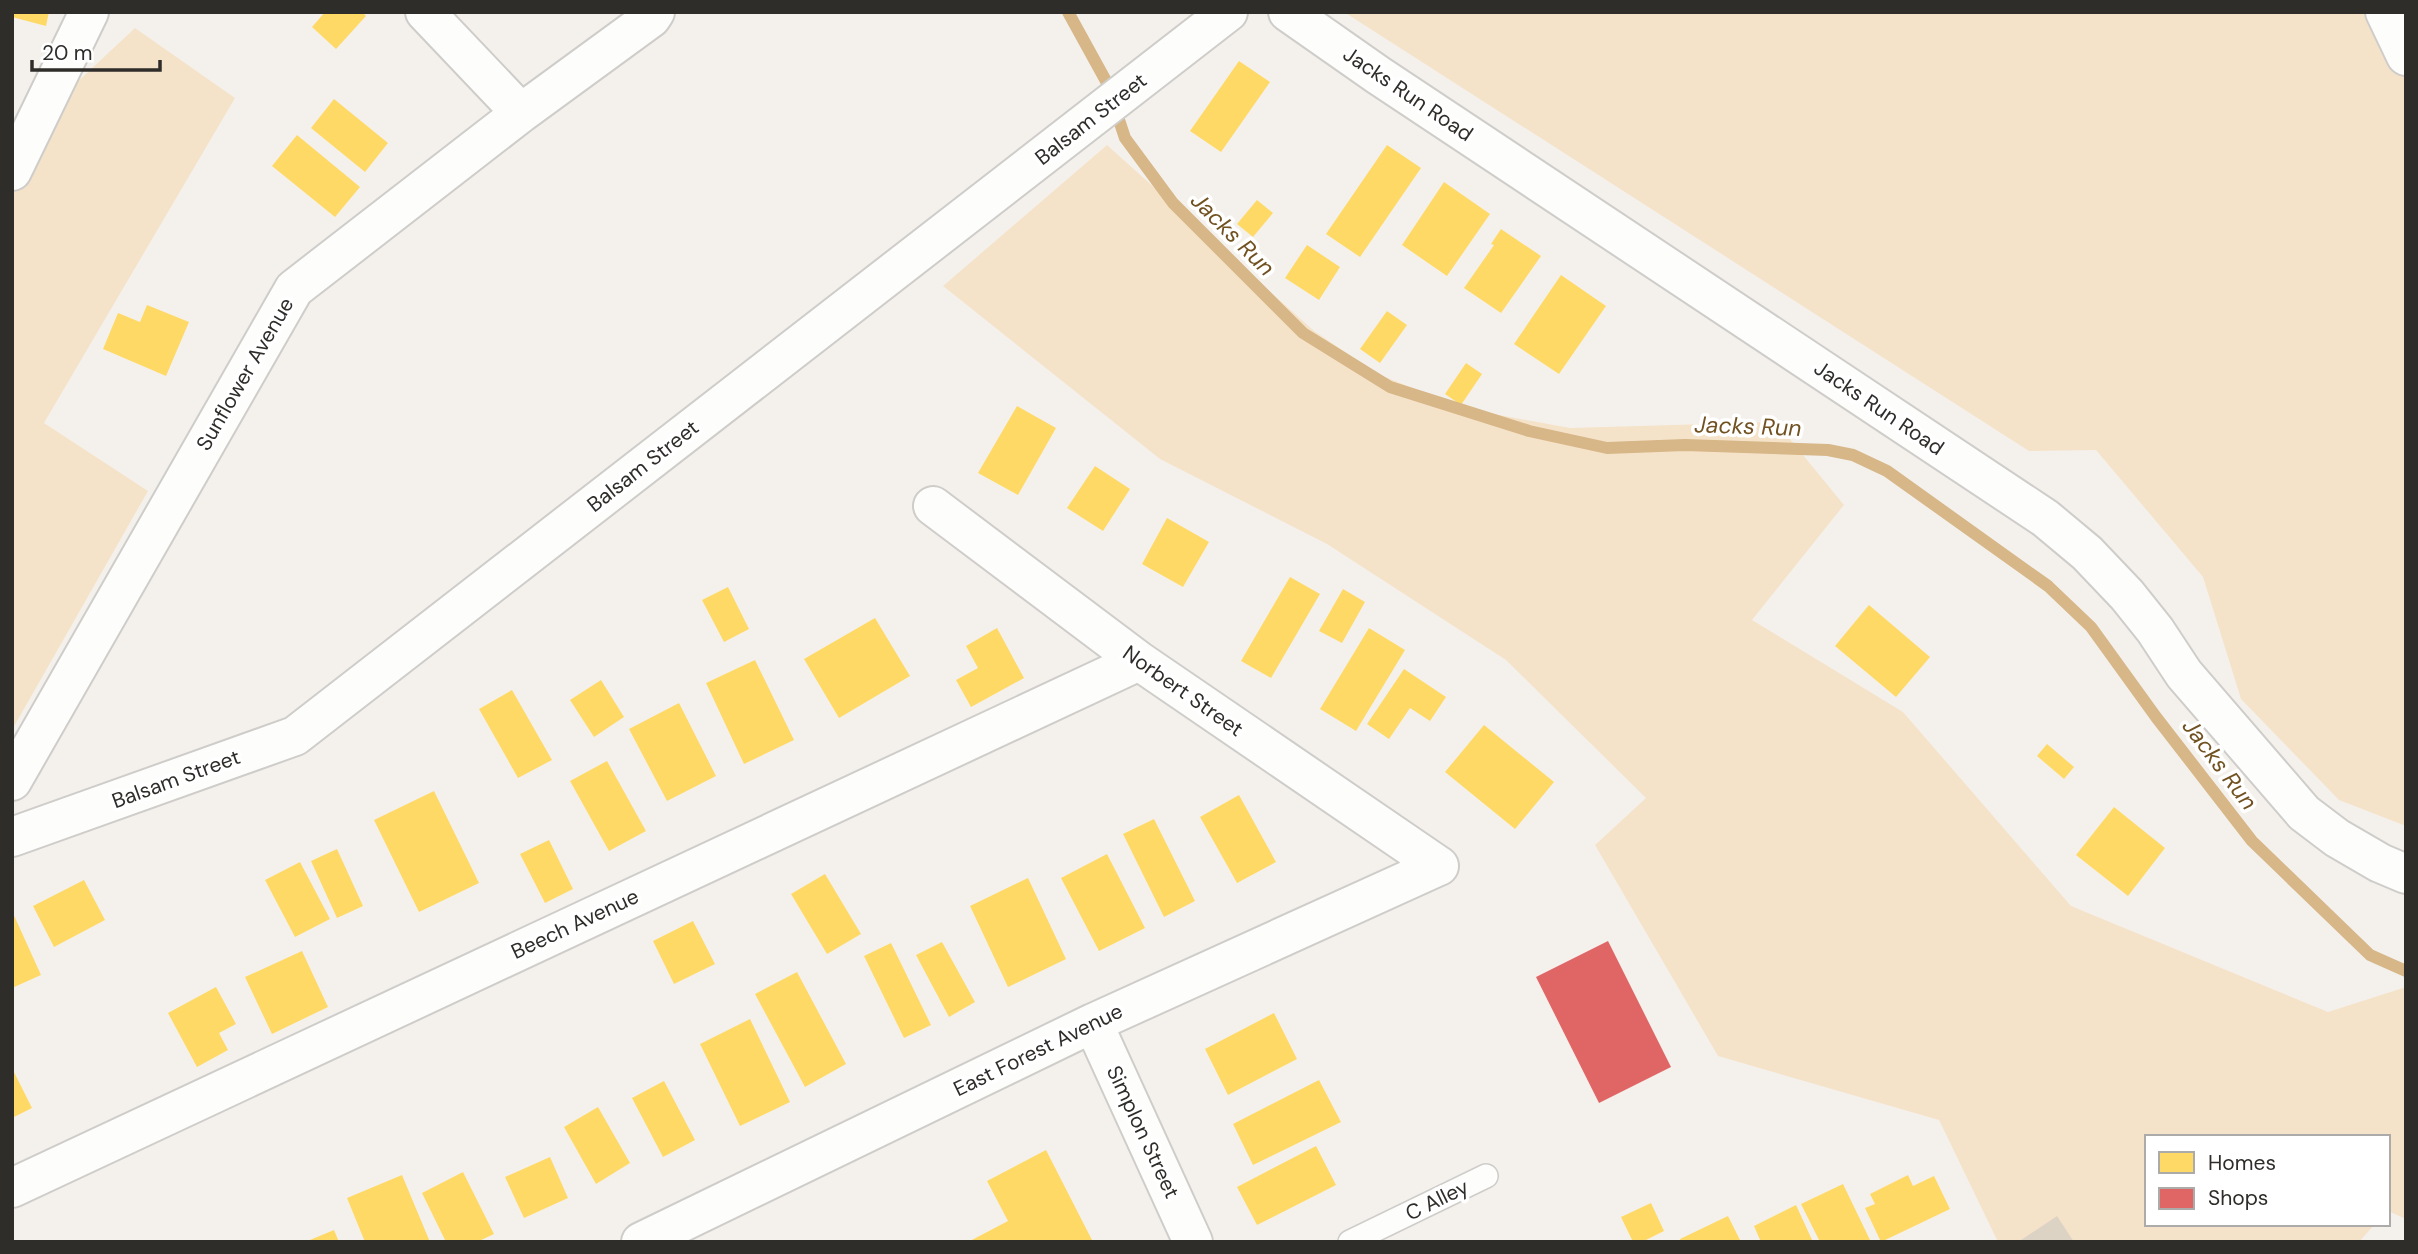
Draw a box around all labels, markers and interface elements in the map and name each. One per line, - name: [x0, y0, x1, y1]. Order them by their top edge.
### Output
- scale bar: [32, 28, 159, 72]
- text: 20 m: [42, 39, 93, 67]
- street label: Jacks Run Road: [1338, 40, 1478, 148]
- street label: Balsam Street: [1029, 67, 1153, 171]
- water label: Jacks Run: [1185, 186, 1281, 282]
- street label: Sunflower Avenue: [190, 292, 300, 456]
- street label: Jacks Run Road: [1809, 354, 1949, 462]
- water label: Jacks Run: [1694, 409, 1802, 443]
- street label: Balsam Street: [581, 414, 705, 518]
- street label: Norbert Street: [1117, 639, 1249, 743]
- water label: Jacks Run: [2176, 712, 2264, 816]
- street label: Balsam Street: [108, 743, 244, 815]
- street label: Beech Avenue: [507, 882, 643, 966]
- street label: East Forest Avenue: [949, 997, 1127, 1103]
- street label: Simplon Street: [1100, 1061, 1186, 1203]
- legend: [2145, 1135, 2390, 1226]
- text: Homes: [2208, 1149, 2276, 1177]
- street label: C Alley: [1401, 1173, 1474, 1227]
- text: Shops: [2208, 1184, 2268, 1212]

